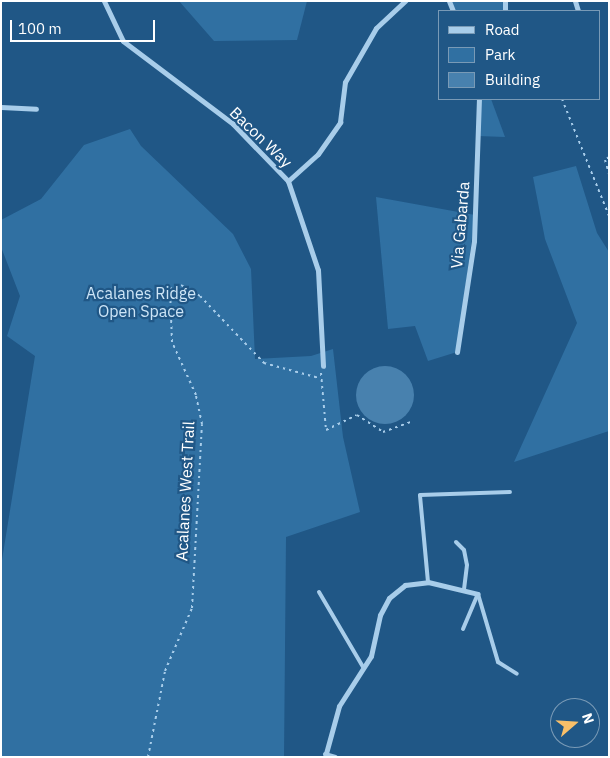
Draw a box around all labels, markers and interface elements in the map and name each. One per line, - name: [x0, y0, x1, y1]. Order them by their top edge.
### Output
- scale bar: [12, 10, 158, 42]
- legend: [438, 10, 600, 100]
- text: 100 m: [18, 19, 62, 38]
- text: Road: [485, 20, 520, 39]
- text: Park: [485, 45, 515, 64]
- text: Building: [485, 70, 540, 89]
- street label: Bacon Way: [226, 103, 296, 171]
- street label: Via Gabarda: [447, 181, 473, 269]
- park label: Acalanes Ridge Open Space: [86, 283, 196, 321]
- street label: Acalanes West Trail: [172, 420, 198, 562]
- north arrow: [550, 698, 600, 748]
- text: N: [578, 711, 598, 726]

